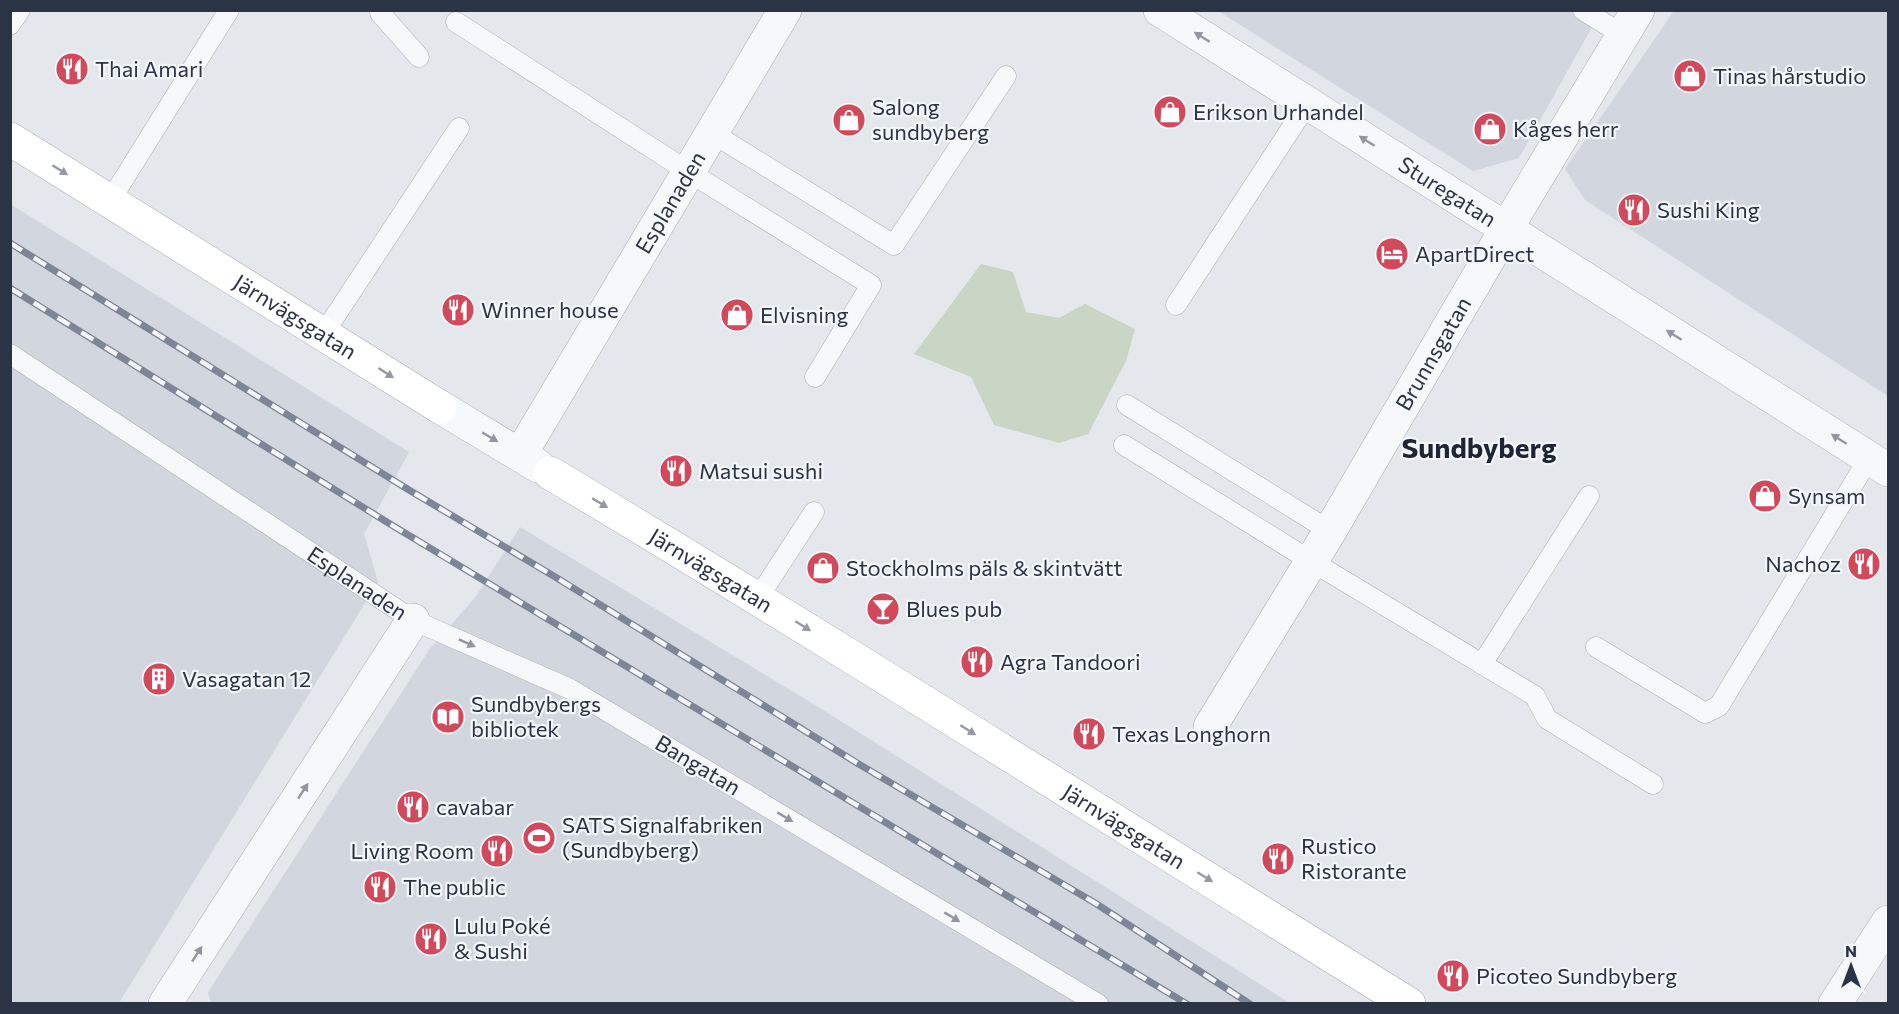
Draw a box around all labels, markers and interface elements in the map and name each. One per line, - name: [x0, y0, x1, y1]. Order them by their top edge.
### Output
- one-way arrow: [1194, 32, 1210, 43]
- restaurant icon: Thai Amari: [54, 51, 90, 87]
- place label: Thai Amari: [95, 55, 203, 82]
- shop icon: Tinas hårstudio: [1672, 58, 1708, 94]
- place label: Tinas hårstudio: [1713, 62, 1866, 89]
- place label: Salong sundbyberg: [872, 93, 989, 145]
- shop icon: Erikson Urhandel: [1152, 94, 1188, 130]
- place label: Erikson Urhandel: [1193, 98, 1364, 125]
- shop icon: Salong sundbyberg: [831, 102, 867, 138]
- shop icon: Kåges herr: [1472, 111, 1508, 147]
- place label: Kåges herr: [1513, 115, 1619, 142]
- one-way arrow: [1359, 136, 1375, 147]
- street label: Esplanaden: [629, 146, 711, 258]
- street label: Sturegatan: [1394, 150, 1502, 232]
- one-way arrow: [52, 164, 68, 175]
- restaurant icon: Sushi King: [1616, 192, 1652, 228]
- place label: Sushi King: [1657, 196, 1760, 223]
- hotel icon: ApartDirect: [1374, 236, 1410, 272]
- place label: ApartDirect: [1415, 240, 1534, 267]
- street label: Järnvägsgatan: [229, 268, 362, 365]
- restaurant icon: Winner house: [440, 292, 476, 328]
- street label: Brunnsgatan: [1389, 292, 1477, 415]
- place label: Winner house: [481, 296, 619, 323]
- shop icon: Elvisning: [719, 297, 755, 333]
- place label: Elvisning: [760, 301, 848, 328]
- one-way arrow: [1666, 330, 1682, 341]
- one-way arrow: [378, 367, 394, 378]
- district label: Sundbyberg: [1401, 430, 1557, 464]
- one-way arrow: [482, 432, 498, 443]
- one-way arrow: [1831, 434, 1847, 445]
- restaurant icon: Matsui sushi: [658, 453, 694, 489]
- place label: Matsui sushi: [699, 457, 823, 484]
- shop icon: Synsam: [1747, 478, 1783, 514]
- place label: Synsam: [1788, 482, 1865, 509]
- one-way arrow: [592, 498, 608, 509]
- street label: Järnvägsgatan: [644, 522, 778, 618]
- street label: Esplanaden: [302, 540, 413, 625]
- restaurant icon: Nachoz: [1846, 546, 1882, 582]
- shop icon: Stockholms päls & skintvätt: [805, 550, 841, 586]
- place label: Nachoz: [1765, 550, 1841, 577]
- place label: Stockholms päls & skintvätt: [846, 554, 1123, 581]
- bar icon: Blues pub: [865, 591, 901, 627]
- place label: Blues pub: [906, 595, 1002, 622]
- one-way arrow: [795, 620, 811, 631]
- one-way arrow: [458, 638, 476, 648]
- restaurant icon: Agra Tandoori: [959, 644, 995, 680]
- place label: Agra Tandoori: [1000, 648, 1141, 675]
- building icon: Vasagatan 12: [141, 661, 177, 697]
- place label: Vasagatan 12: [182, 665, 311, 692]
- place label: Sundbybergs bibliotek: [471, 690, 601, 742]
- library icon: Sundbybergs bibliotek: [430, 699, 466, 735]
- restaurant icon: Texas Longhorn: [1071, 716, 1107, 752]
- place label: Texas Longhorn: [1112, 720, 1271, 747]
- one-way arrow: [960, 724, 976, 735]
- street label: Bangatan: [651, 729, 746, 801]
- street label: Järnvägsgatan: [1058, 778, 1191, 875]
- one-way arrow: [297, 783, 309, 799]
- restaurant icon: cavabar: [395, 789, 431, 825]
- place label: cavabar: [436, 793, 514, 820]
- place label: SATS Signalfabriken (Sundbyberg): [562, 811, 763, 863]
- one-way arrow: [777, 812, 794, 822]
- sports icon: SATS Signalfabriken (Sundbyberg): [521, 820, 557, 856]
- place label: Rustico Ristorante: [1301, 832, 1407, 884]
- restaurant icon: Living Room: [479, 833, 515, 869]
- place label: Living Room: [351, 837, 474, 864]
- restaurant icon: Rustico Ristorante: [1260, 841, 1296, 877]
- restaurant icon: The public: [362, 869, 398, 905]
- one-way arrow: [1197, 872, 1213, 883]
- place label: The public: [403, 873, 506, 900]
- one-way arrow: [944, 911, 960, 922]
- place label: Lulu Poké & Sushi: [454, 912, 551, 964]
- restaurant icon: Lulu Poké & Sushi: [413, 921, 449, 957]
- north arrow: [1821, 936, 1881, 996]
- text: N: [1845, 941, 1857, 960]
- one-way arrow: [191, 947, 203, 963]
- restaurant icon: Picoteo Sundbyberg: [1435, 958, 1471, 994]
- place label: Picoteo Sundbyberg: [1476, 962, 1677, 989]

